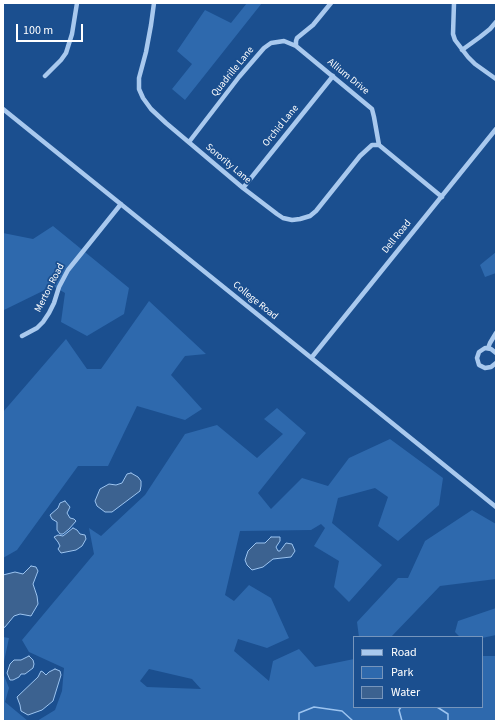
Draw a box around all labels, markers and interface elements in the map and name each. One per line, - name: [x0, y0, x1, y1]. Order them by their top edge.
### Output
- scale bar: [18, 16, 85, 42]
- text: 100 m: [23, 22, 53, 39]
- street label: Quadrille Lane: [209, 45, 257, 99]
- street label: Allium Drive: [325, 56, 371, 98]
- street label: Orchid Lane: [260, 103, 302, 149]
- street label: Sorority Lane: [203, 141, 253, 187]
- street label: Dell Road: [380, 218, 414, 256]
- street label: Merton Road: [33, 262, 67, 314]
- street label: College Road: [230, 279, 280, 323]
- legend: [353, 636, 483, 708]
- text: Road: [391, 644, 417, 661]
- text: Park: [391, 664, 413, 681]
- text: Water: [391, 684, 420, 701]

